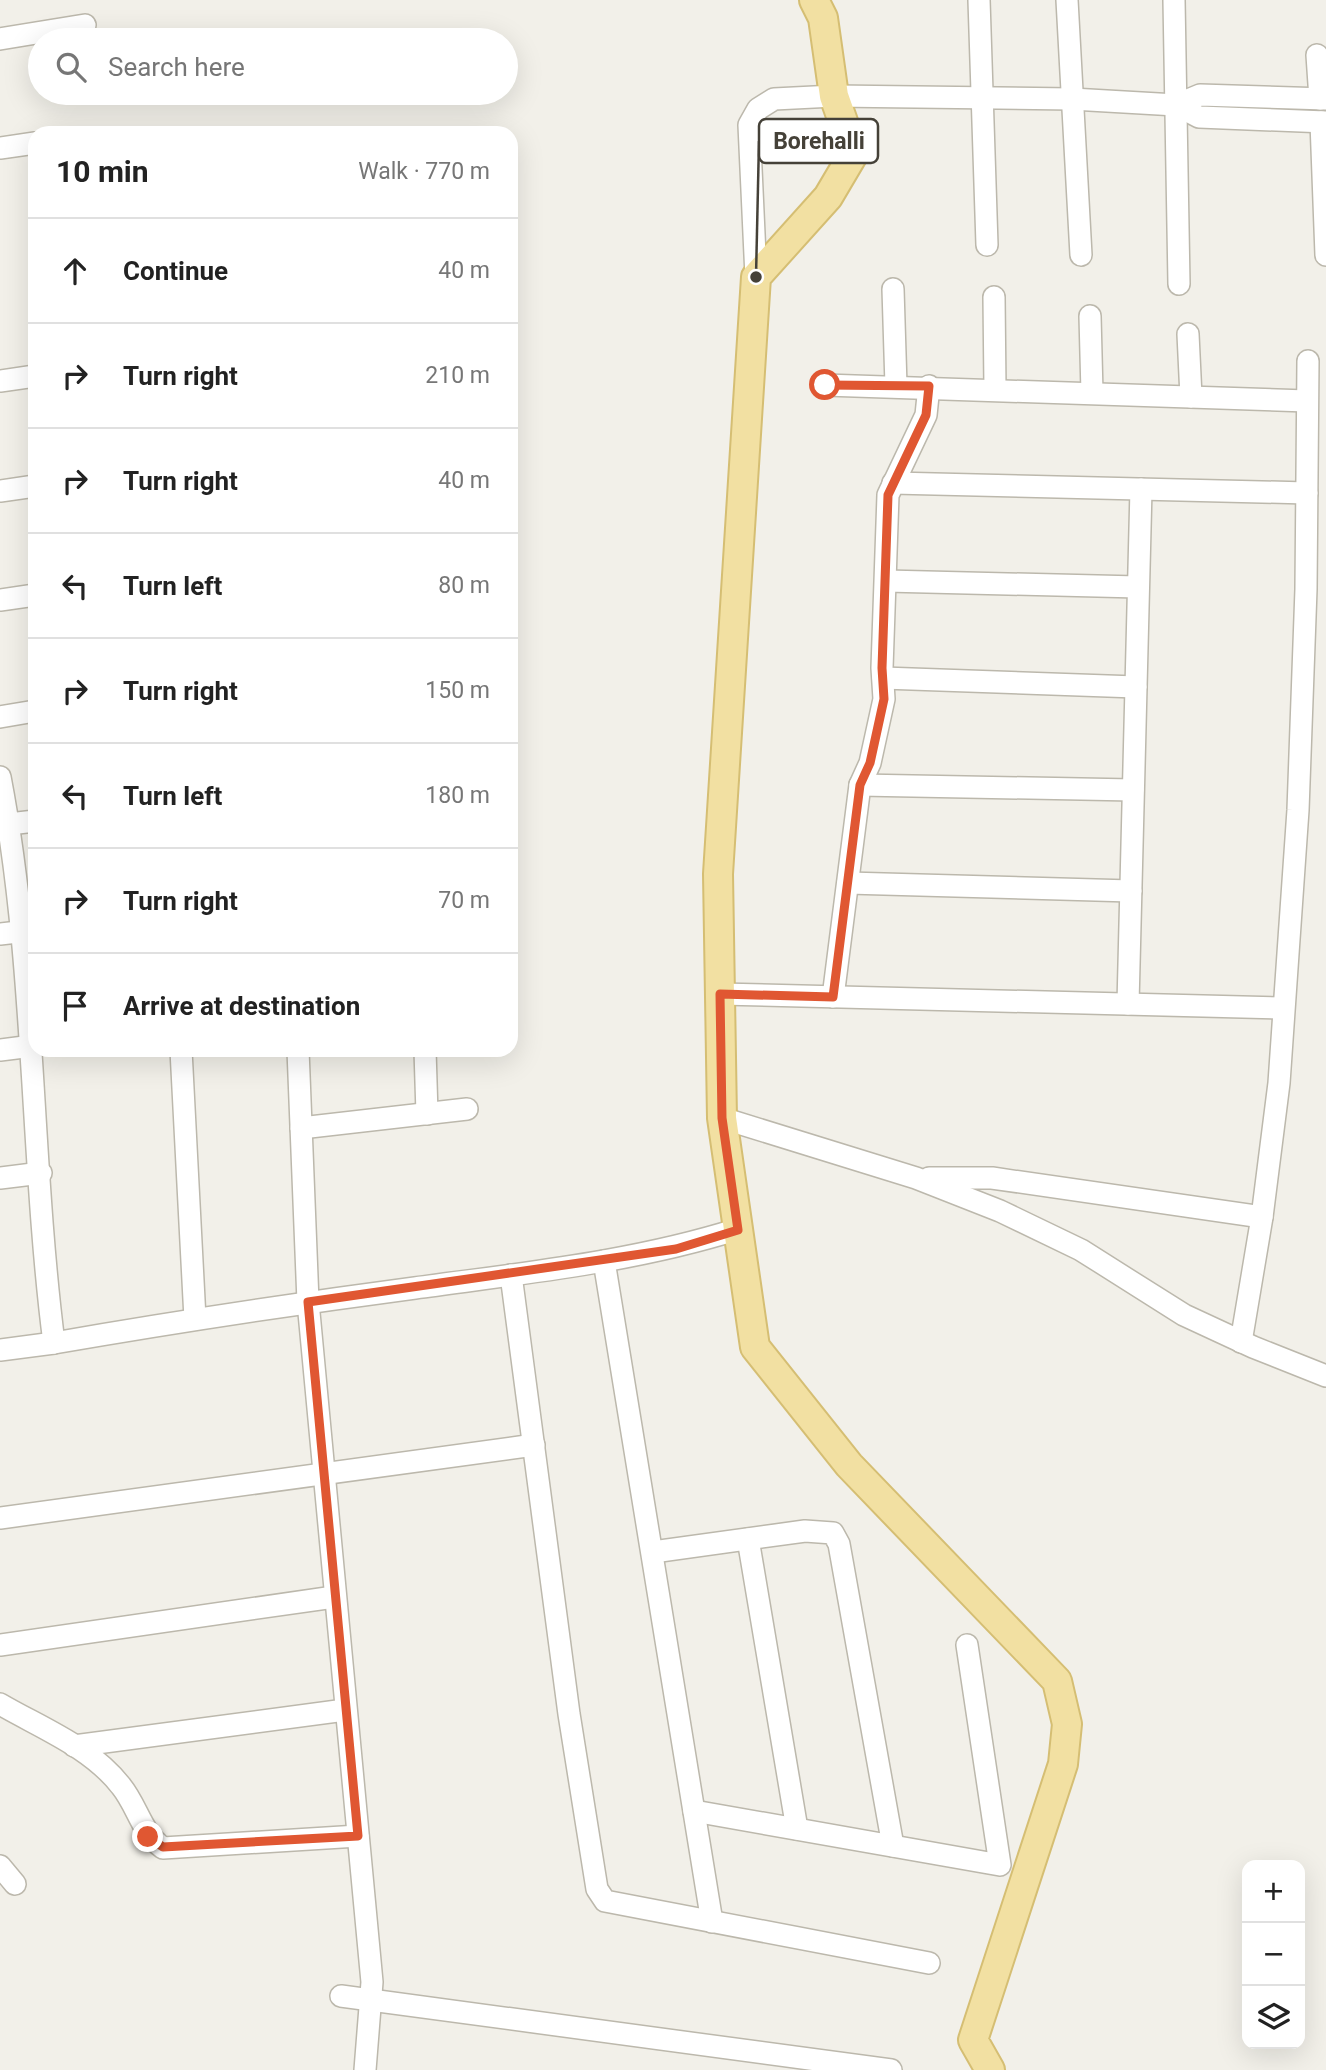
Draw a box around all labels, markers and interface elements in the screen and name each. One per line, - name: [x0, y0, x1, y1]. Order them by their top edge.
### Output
- search box: [28, 28, 518, 105]
- icon: search: [52, 48, 90, 86]
- text: Search here: [108, 52, 245, 82]
- callout: Borehalli: [759, 119, 878, 163]
- text: Borehalli: [773, 128, 865, 155]
- text: 10 min: [56, 154, 149, 189]
- text: Walk · 770 m: [358, 158, 490, 185]
- icon: ahead: [56, 252, 94, 290]
- text: Continue: [123, 256, 228, 286]
- text: 40 m: [438, 257, 490, 284]
- icon: right: [56, 357, 94, 395]
- text: Turn right: [123, 361, 238, 391]
- text: 210 m: [425, 362, 490, 389]
- route start: [809, 369, 840, 400]
- icon: right: [56, 462, 94, 500]
- text: Turn right: [123, 466, 238, 496]
- text: 40 m: [438, 467, 490, 494]
- icon: left: [56, 567, 94, 605]
- text: Turn left: [123, 571, 222, 601]
- text: 80 m: [438, 572, 490, 599]
- icon: right: [56, 672, 94, 710]
- text: Turn right: [123, 676, 238, 706]
- text: 150 m: [425, 677, 490, 704]
- icon: left: [56, 777, 94, 815]
- text: Turn left: [123, 781, 222, 811]
- text: 180 m: [425, 782, 490, 809]
- icon: right: [56, 882, 94, 920]
- text: Turn right: [123, 886, 238, 916]
- text: 70 m: [438, 887, 490, 914]
- icon: arrive: [56, 987, 94, 1025]
- text: Arrive at destination: [123, 991, 360, 1021]
- route end: [132, 1821, 163, 1852]
- map controls: [1242, 1860, 1305, 2049]
- button: +: [1242, 1860, 1305, 1923]
- button: −: [1242, 1923, 1305, 1986]
- button: layers: [1242, 1986, 1305, 2049]

